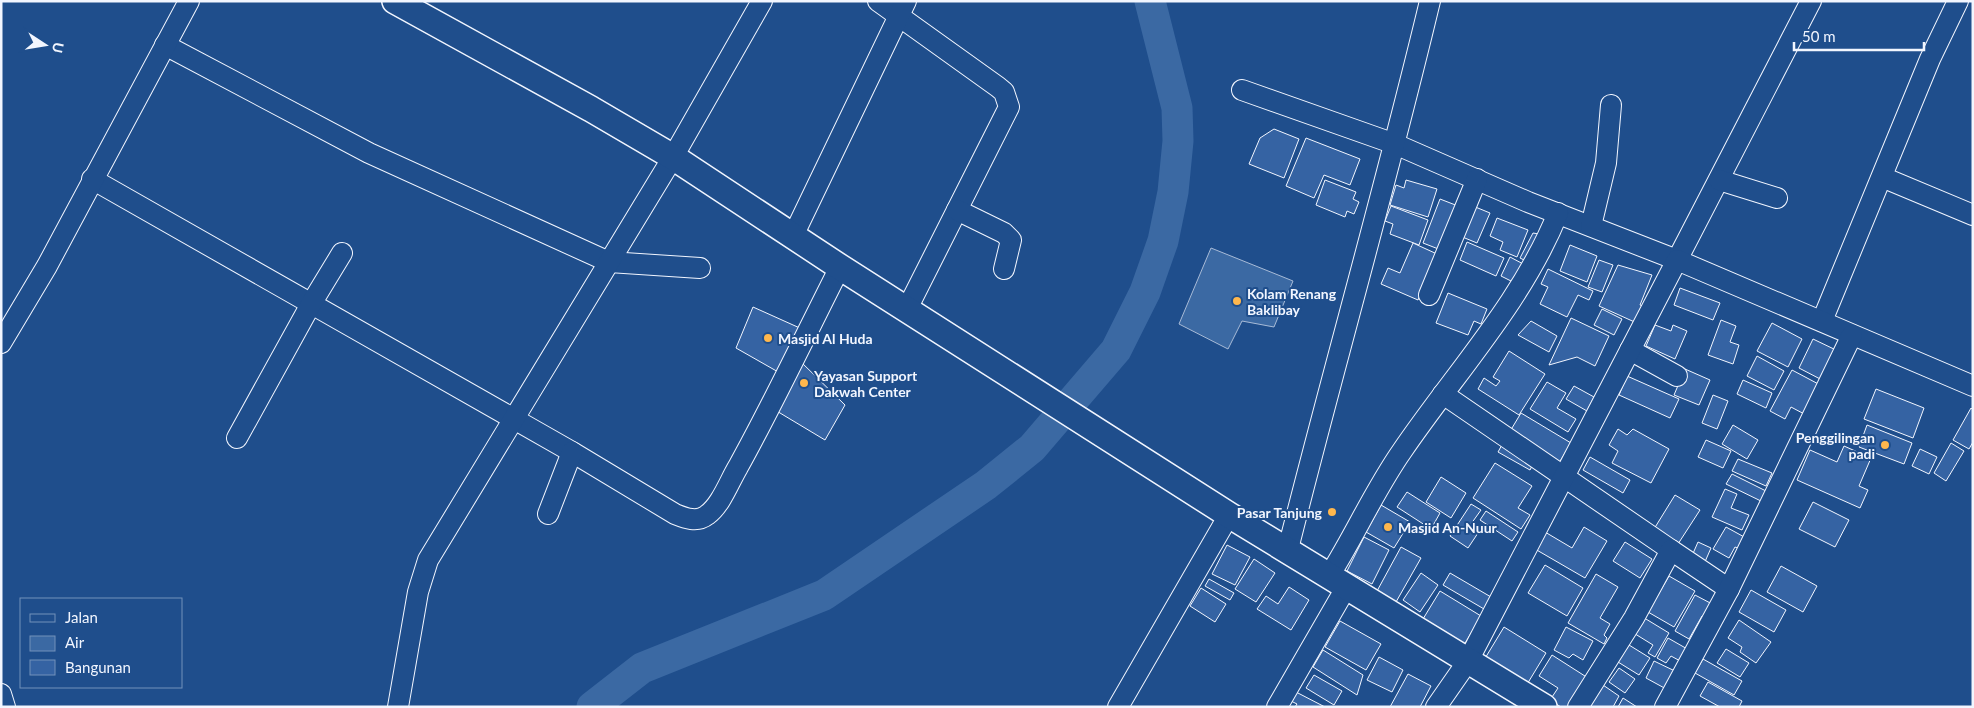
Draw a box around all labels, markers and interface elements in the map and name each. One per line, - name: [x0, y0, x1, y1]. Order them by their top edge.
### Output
- north arrow: [20, 20, 70, 70]
- scale bar: [1794, 20, 1924, 52]
- text: 50 m: [1802, 27, 1836, 45]
- text: U: [49, 41, 68, 55]
- place label: Kolam Renang Baklibay: [1247, 285, 1337, 318]
- marker: Kolam Renang Baklibay: [1231, 295, 1243, 307]
- place label: Masjid Al Huda: [778, 330, 873, 347]
- marker: Masjid Al Huda: [762, 332, 774, 344]
- place label: Yayasan Support Dakwah Center: [813, 367, 918, 400]
- marker: Yayasan Support Dakwah Center: [798, 377, 810, 389]
- place label: Penggilingan padi: [1796, 429, 1875, 462]
- marker: Penggilingan padi: [1879, 439, 1891, 451]
- place label: Pasar Tanjung: [1237, 504, 1323, 521]
- marker: Pasar Tanjung: [1326, 506, 1338, 518]
- place label: Masjid An-Nuur: [1398, 519, 1498, 536]
- marker: Masjid An-Nuur: [1382, 521, 1394, 533]
- legend: [20, 598, 182, 688]
- text: Jalan: [65, 608, 98, 626]
- text: Air: [65, 633, 85, 651]
- text: Bangunan: [65, 658, 131, 676]

